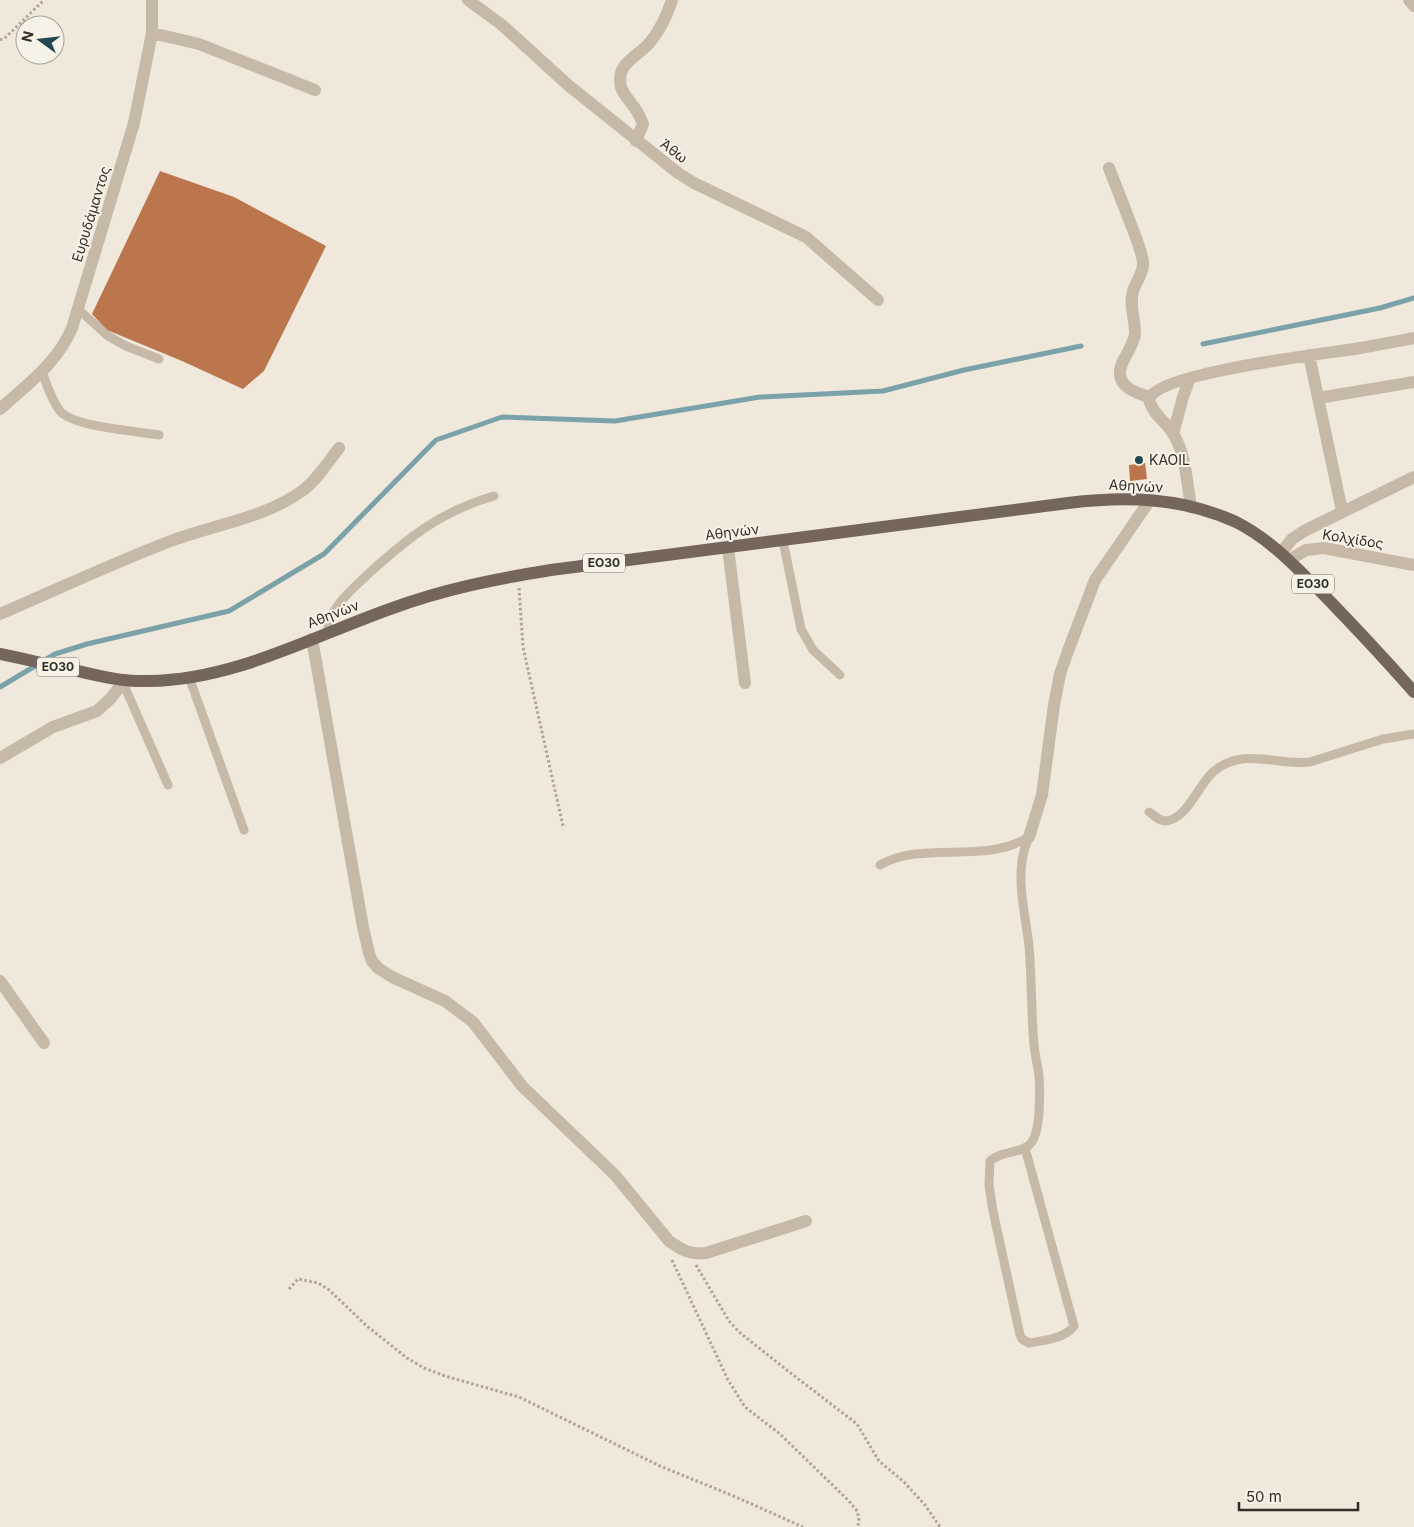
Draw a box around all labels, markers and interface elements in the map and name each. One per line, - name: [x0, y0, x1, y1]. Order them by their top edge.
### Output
- north arrow: [15, 15, 65, 65]
- text: N: [17, 29, 37, 44]
- street label: Άθω: [657, 135, 691, 166]
- street label: Ευρυδάμαντος: [68, 164, 113, 264]
- place label: KAOIL: [1149, 451, 1190, 468]
- marker: KAOIL: [1133, 454, 1145, 466]
- street label: Αθηνών: [1108, 476, 1164, 495]
- street label: Αθηνών: [704, 520, 760, 543]
- street label: Κολχίδος: [1321, 525, 1385, 552]
- road number: ΕΟ30: [583, 554, 625, 572]
- road number: ΕΟ30: [1292, 574, 1334, 594]
- street label: Αθηνών: [304, 596, 361, 631]
- road number: ΕΟ30: [37, 658, 79, 676]
- scale bar: [1239, 1480, 1358, 1512]
- text: 50 m: [1246, 1487, 1282, 1506]

